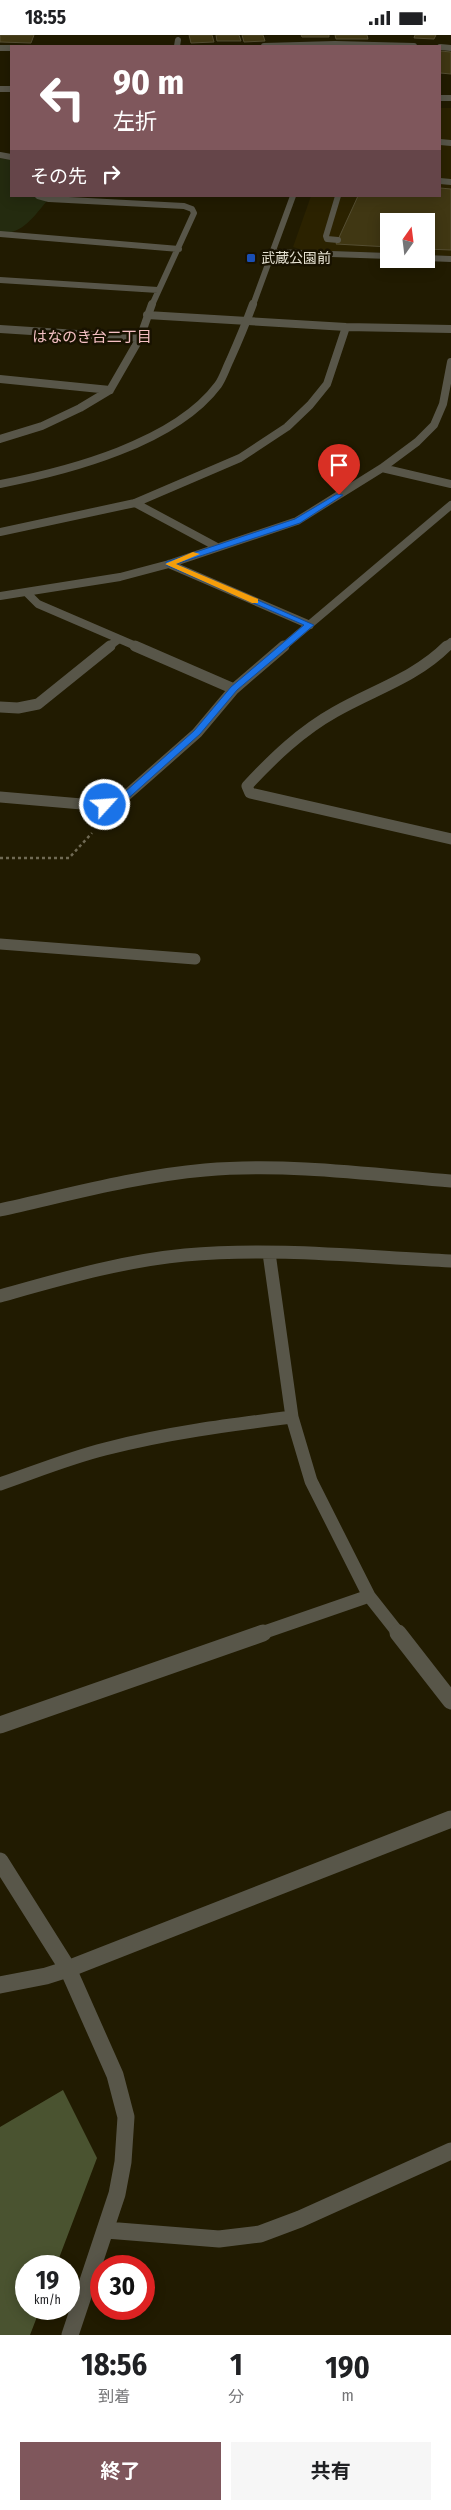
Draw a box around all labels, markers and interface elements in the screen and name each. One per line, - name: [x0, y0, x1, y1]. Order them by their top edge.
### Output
- text: 18:55: [25, 6, 66, 29]
- text: 90 m: [113, 61, 184, 103]
- icon: left: [30, 65, 95, 130]
- text: 左折: [113, 108, 157, 135]
- icon: right: [97, 160, 125, 188]
- text: その先: [30, 165, 87, 188]
- north arrow: [380, 213, 435, 267]
- map controls: [380, 213, 435, 268]
- place label: 武蔵公園前: [261, 250, 331, 267]
- marker: 武蔵公園前: [245, 252, 257, 264]
- district label: はなのき台二丁目: [32, 328, 152, 346]
- pin: [318, 444, 360, 495]
- icon: arrive: [325, 451, 353, 479]
- position arrow: [78, 778, 130, 830]
- speed limit sign: 30: [90, 2255, 155, 2320]
- text: 19: [36, 2266, 59, 2296]
- text: km/h: [34, 2293, 61, 2307]
- text: 18:56: [81, 2347, 147, 2383]
- text: 1: [230, 2347, 243, 2383]
- text: 190: [325, 2350, 370, 2386]
- text: m: [341, 2386, 354, 2405]
- text: 到着: [98, 2387, 130, 2406]
- text: 分: [228, 2387, 244, 2406]
- button: 終了: [20, 2442, 221, 2500]
- button: 共有: [231, 2442, 431, 2500]

